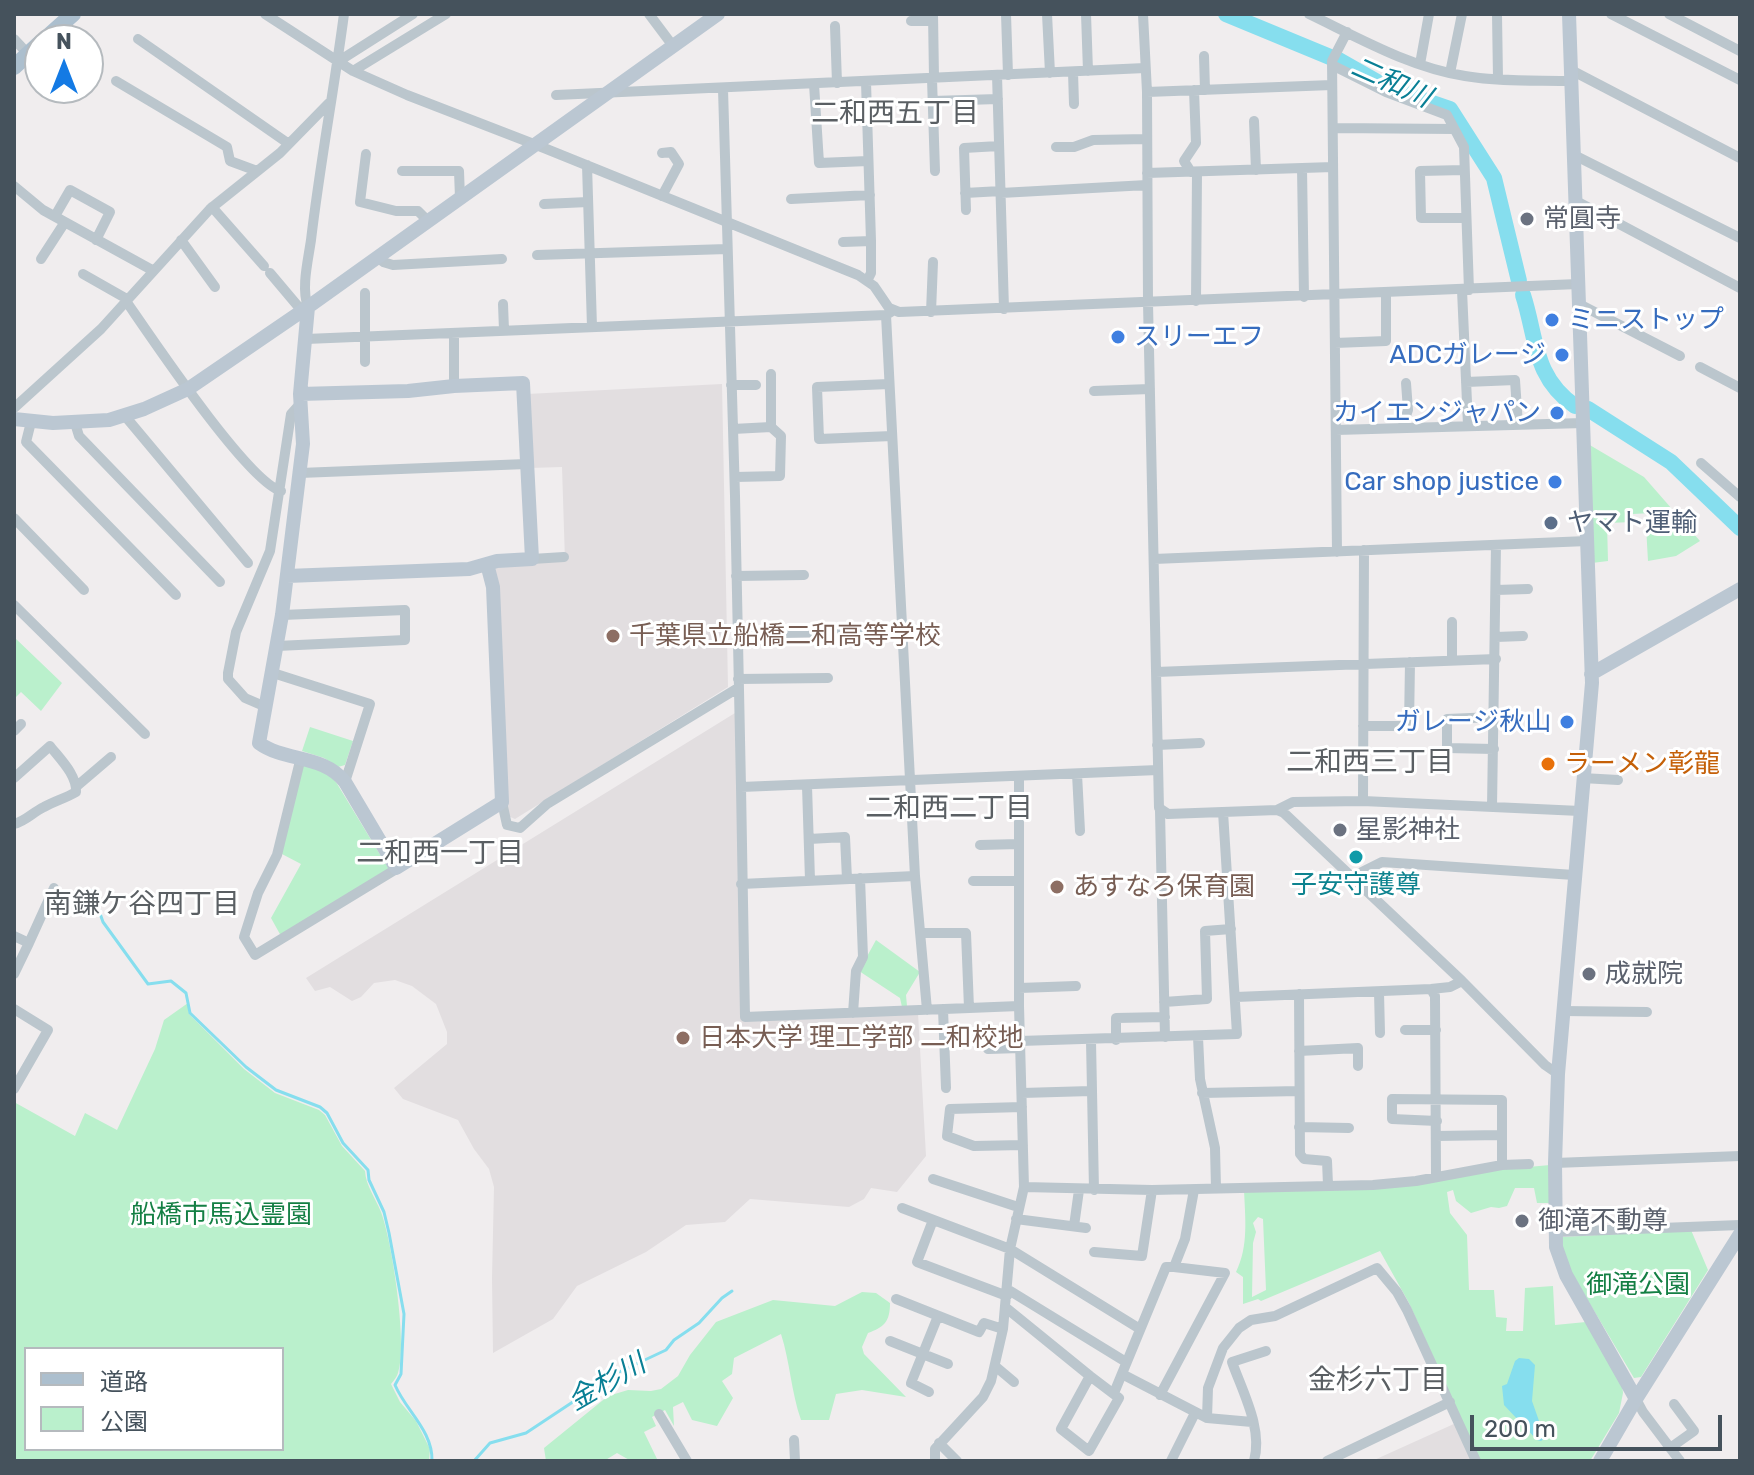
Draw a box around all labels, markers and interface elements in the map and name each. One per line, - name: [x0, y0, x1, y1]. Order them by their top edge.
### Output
- north arrow: [24, 24, 104, 104]
- text: N: [56, 28, 72, 55]
- water label: 二和川: [1346, 51, 1436, 115]
- district label: 二和西五丁目: [811, 97, 979, 131]
- place label: 常圓寺: [1543, 203, 1621, 235]
- marker: 常圓寺: [1518, 210, 1536, 228]
- place label: ミニストップ: [1568, 304, 1724, 336]
- marker: ミニストップ: [1543, 311, 1561, 329]
- place label: スリーエフ: [1134, 321, 1264, 353]
- marker: スリーエフ: [1109, 328, 1127, 346]
- place label: ADCガレージ: [1389, 339, 1546, 371]
- marker: ADCガレージ: [1553, 346, 1571, 364]
- place label: カイエンジャパン: [1333, 397, 1541, 429]
- marker: カイエンジャパン: [1548, 404, 1566, 422]
- place label: Car shop justice: [1344, 466, 1539, 498]
- marker: Car shop justice: [1546, 473, 1564, 491]
- place label: ヤマト運輸: [1567, 507, 1697, 539]
- marker: ヤマト運輸: [1542, 514, 1560, 532]
- place label: 千葉県立船橋二和高等学校: [629, 620, 941, 652]
- marker: 千葉県立船橋二和高等学校: [604, 627, 622, 645]
- place label: ガレージ秋山: [1395, 706, 1551, 738]
- marker: ガレージ秋山: [1558, 713, 1576, 731]
- district label: 二和西三丁目: [1286, 746, 1454, 780]
- place label: ラーメン彰龍: [1564, 748, 1720, 780]
- marker: ラーメン彰龍: [1539, 755, 1557, 773]
- district label: 二和西二丁目: [865, 792, 1033, 826]
- place label: 星影神社: [1356, 814, 1460, 846]
- marker: 星影神社: [1331, 821, 1349, 839]
- district label: 二和西一丁目: [356, 837, 524, 871]
- marker: 子安守護尊: [1347, 848, 1365, 866]
- place label: 子安守護尊: [1291, 869, 1421, 901]
- place label: あすなろ保育園: [1073, 871, 1255, 903]
- marker: あすなろ保育園: [1048, 878, 1066, 896]
- district label: 南鎌ケ谷四丁目: [44, 888, 240, 922]
- place label: 成就院: [1605, 958, 1683, 990]
- marker: 成就院: [1580, 965, 1598, 983]
- place label: 日本大学 理工学部 二和校地: [699, 1022, 1024, 1054]
- marker: 日本大学 理工学部 二和校地: [674, 1029, 692, 1047]
- park label: 船橋市馬込霊園: [130, 1199, 312, 1231]
- place label: 御滝不動尊: [1538, 1205, 1668, 1237]
- marker: 御滝不動尊: [1513, 1212, 1531, 1230]
- park label: 御滝公園: [1586, 1269, 1690, 1301]
- legend: [24, 1347, 284, 1451]
- water label: 金杉川: [562, 1347, 652, 1419]
- district label: 金杉六丁目: [1308, 1364, 1448, 1398]
- text: 道路: [100, 1368, 148, 1396]
- scale bar: [1474, 1399, 1726, 1449]
- text: 公園: [100, 1408, 148, 1436]
- text: 200 m: [1484, 1415, 1556, 1443]

